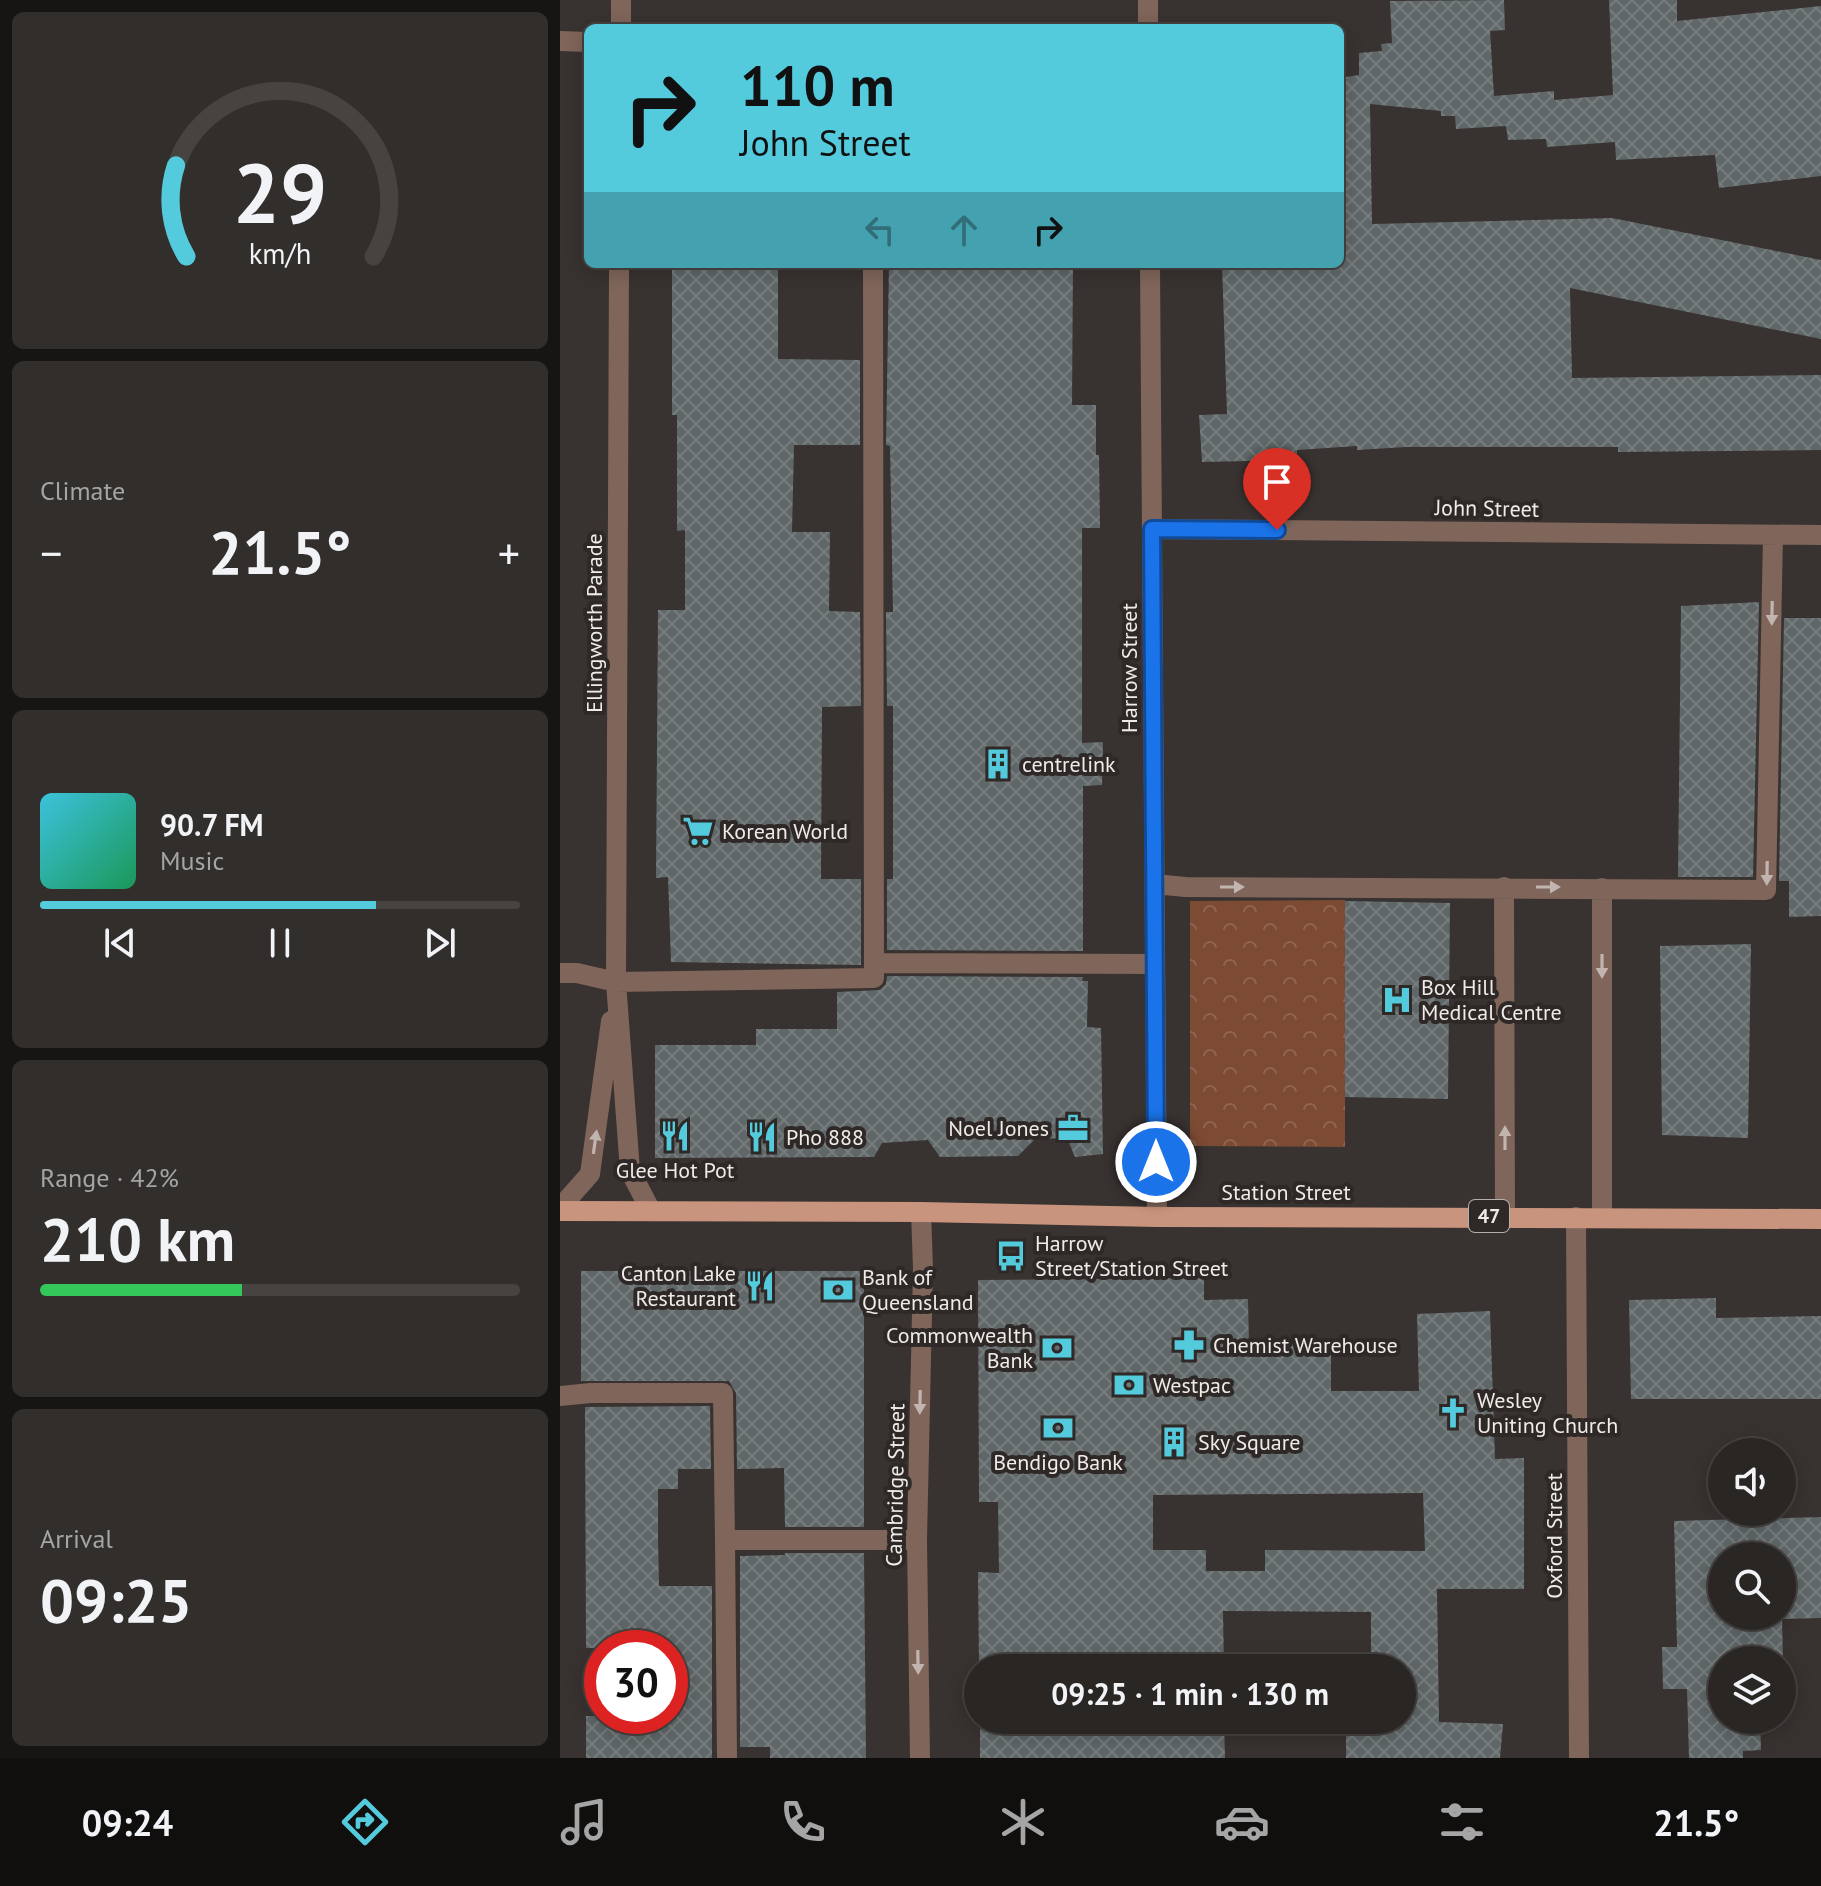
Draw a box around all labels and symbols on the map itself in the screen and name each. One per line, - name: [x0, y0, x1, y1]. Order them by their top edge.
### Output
- pin: [1243, 448, 1311, 530]
- street label: John Street: [1434, 493, 1540, 523]
- street label: Ellingworth Parade: [580, 533, 608, 713]
- one-way arrow: [1766, 601, 1778, 626]
- street label: Harrow Street: [1115, 603, 1143, 733]
- building icon: centrelink: [981, 747, 1015, 781]
- place label: centrelink: [1022, 750, 1116, 778]
- supermarket icon: Korean World: [681, 814, 715, 848]
- place label: Korean World: [722, 817, 848, 845]
- one-way arrow: [1760, 861, 1773, 886]
- one-way arrow: [1220, 881, 1245, 893]
- one-way arrow: [1536, 881, 1561, 894]
- one-way arrow: [1596, 954, 1608, 979]
- place label: Box Hill Medical Centre: [1421, 973, 1562, 1026]
- hospital icon: Box Hill Medical Centre: [1380, 983, 1414, 1017]
- office icon: Noel Jones: [1056, 1111, 1090, 1145]
- place label: Noel Jones: [948, 1114, 1049, 1142]
- restaurant icon: Glee Hot Pot: [658, 1119, 692, 1153]
- restaurant icon: Pho 888: [745, 1120, 779, 1154]
- position arrow: [1114, 1120, 1198, 1204]
- place label: Pho 888: [786, 1123, 864, 1151]
- one-way arrow: [1499, 1125, 1511, 1150]
- one-way arrow: [588, 1129, 601, 1154]
- place label: Glee Hot Pot: [616, 1156, 735, 1184]
- street label: Station Street: [1221, 1178, 1351, 1206]
- road number: 47: [1469, 1200, 1509, 1232]
- place label: Harrow Street/Station Street: [1035, 1229, 1229, 1282]
- bus stop icon: Harrow Street/Station Street: [994, 1239, 1028, 1273]
- place label: Canton Lake Restaurant: [621, 1259, 737, 1312]
- place label: Bank of Queensland: [862, 1263, 974, 1316]
- restaurant icon: Canton Lake Restaurant: [743, 1269, 777, 1303]
- bank icon: Bank of Queensland: [821, 1273, 855, 1307]
- place label: Commonwealth Bank: [886, 1321, 1033, 1374]
- pharmacy icon: Chemist Warehouse: [1172, 1328, 1206, 1362]
- bank icon: Commonwealth Bank: [1040, 1331, 1074, 1365]
- place label: Chemist Warehouse: [1213, 1331, 1398, 1359]
- bank icon: Westpac: [1112, 1368, 1146, 1402]
- place label: Westpac: [1153, 1371, 1231, 1399]
- place label: Wesley Uniting Church: [1477, 1386, 1618, 1439]
- one-way arrow: [914, 1390, 926, 1415]
- church icon: Wesley Uniting Church: [1436, 1396, 1470, 1430]
- street label: Cambridge Street: [880, 1403, 910, 1567]
- bank icon: Bendigo Bank: [1041, 1411, 1075, 1445]
- building icon: Sky Square: [1157, 1425, 1191, 1459]
- place label: Sky Square: [1198, 1428, 1300, 1456]
- place label: Bendigo Bank: [993, 1448, 1123, 1476]
- street label: Oxford Street: [1540, 1473, 1568, 1599]
- speed limit sign: 30: [584, 1630, 688, 1734]
- one-way arrow: [912, 1650, 924, 1675]

